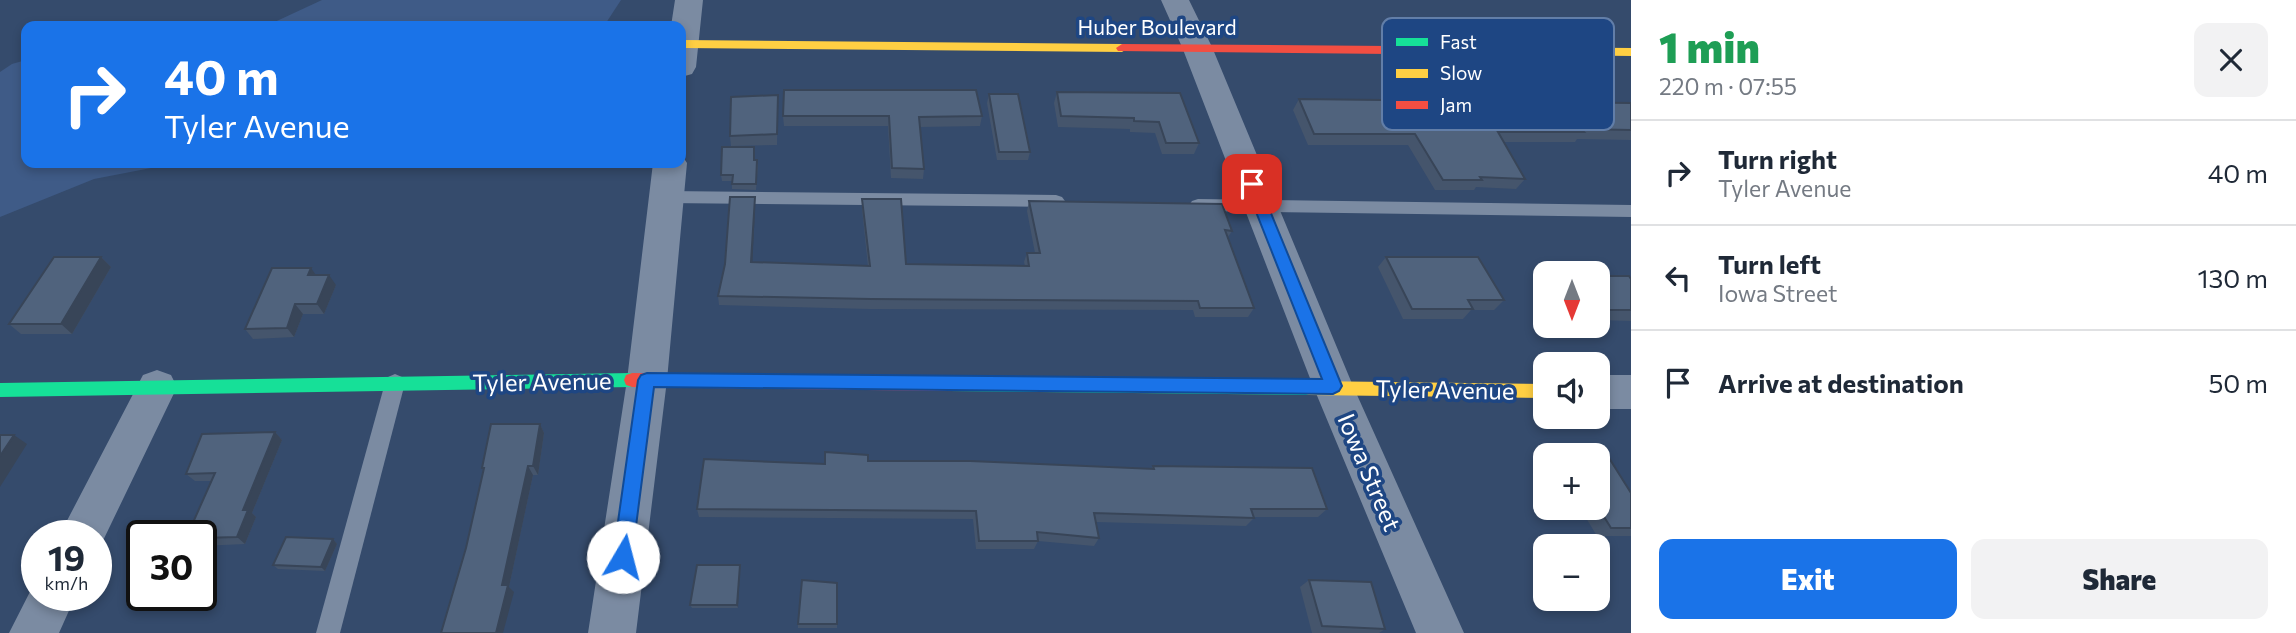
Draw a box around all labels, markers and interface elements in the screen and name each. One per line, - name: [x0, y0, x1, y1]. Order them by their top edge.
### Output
- street label: Huber Boulevard: [1077, 14, 1237, 39]
- legend: [1382, 18, 1614, 130]
- text: 1 min: [1659, 20, 1760, 72]
- button: close: [2194, 23, 2268, 97]
- text: Fast: [1440, 30, 1477, 53]
- text: 40 m: [164, 45, 279, 105]
- icon: right: [49, 49, 140, 140]
- text: Slow: [1440, 61, 1482, 84]
- text: 220 m · 07:55: [1659, 72, 1797, 100]
- text: Jam: [1440, 93, 1472, 116]
- text: Tyler Avenue: [164, 105, 350, 145]
- text: Turn right: [1718, 143, 1837, 174]
- pin: [1222, 154, 1282, 214]
- icon: right: [1659, 154, 1697, 192]
- text: 40 m: [2208, 157, 2268, 188]
- icon: arrive: [1233, 165, 1271, 203]
- text: Tyler Avenue: [1718, 174, 1851, 202]
- text: Turn left: [1718, 248, 1821, 279]
- icon: left: [1659, 259, 1697, 297]
- north arrow: [1533, 261, 1610, 338]
- map controls: [1533, 261, 1610, 611]
- text: 130 m: [2197, 262, 2268, 293]
- text: Iowa Street: [1718, 279, 1837, 307]
- button: sound: [1533, 352, 1610, 429]
- icon: arrive: [1659, 364, 1697, 402]
- street label: Tyler Avenue: [472, 365, 612, 397]
- text: Arrive at destination: [1718, 367, 1964, 398]
- text: 50 m: [2208, 367, 2268, 398]
- street label: Tyler Avenue: [1375, 373, 1515, 405]
- street label: Iowa Street: [1332, 409, 1408, 535]
- button: +: [1533, 443, 1610, 520]
- speed limit sign: 30: [126, 520, 217, 611]
- position arrow: [586, 520, 660, 594]
- button: −: [1533, 534, 1610, 611]
- text: 19: [48, 535, 85, 578]
- button: Exit: [1659, 539, 1957, 619]
- button: Share: [1971, 539, 2268, 619]
- text: km/h: [45, 572, 88, 594]

